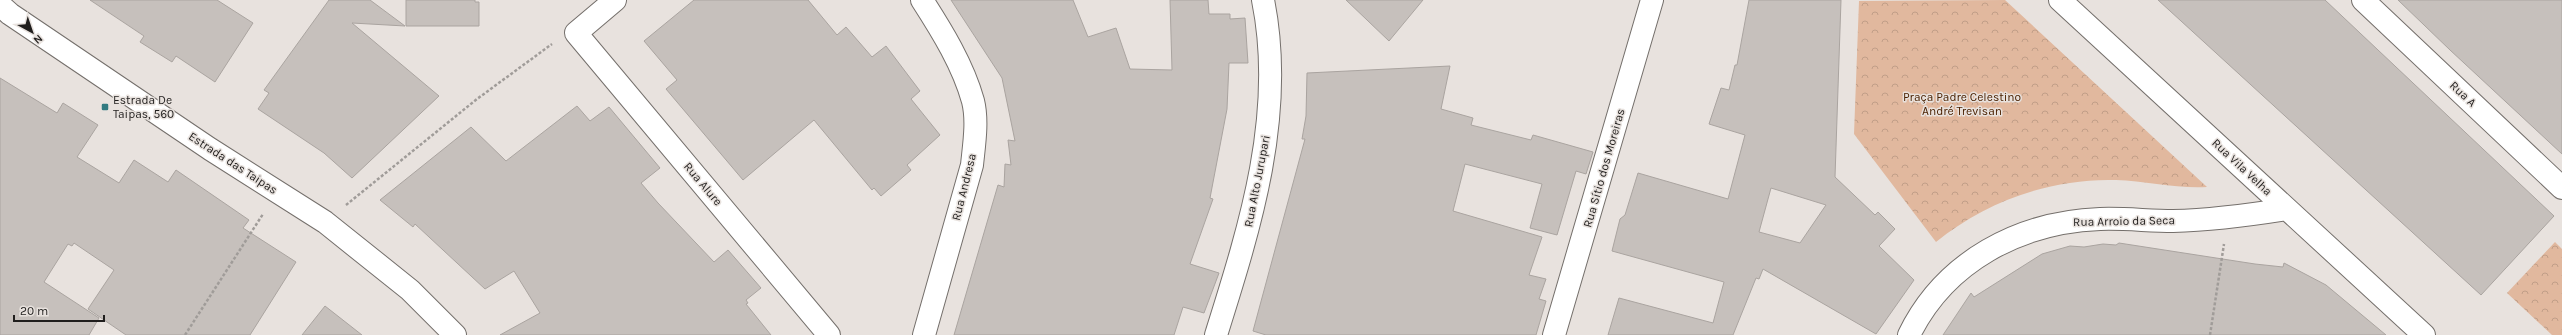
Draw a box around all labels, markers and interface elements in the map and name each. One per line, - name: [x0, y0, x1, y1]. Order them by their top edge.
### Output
- north arrow: [12, 12, 52, 52]
- text: N: [31, 32, 45, 47]
- street label: Rua A: [2447, 78, 2479, 110]
- park label: Praça Padre Celestino André Trevisan: [1903, 90, 2021, 118]
- place label: Estrada De Taipas, 560: [113, 93, 174, 121]
- marker: Estrada De Taipas, 560: [100, 102, 110, 112]
- street label: Rua Sítio dos Moreiras: [1580, 107, 1628, 229]
- street label: Estrada das Taipas: [186, 129, 280, 197]
- street label: Rua Alto Jurupari: [1241, 134, 1273, 228]
- street label: Rua Vila Velha: [2209, 136, 2275, 198]
- street label: Rua Andresa: [949, 152, 979, 222]
- street label: Rua Alure: [681, 160, 725, 208]
- street label: Rua Arroio da Seca: [2073, 213, 2175, 229]
- scale bar: [14, 297, 104, 323]
- text: 20 m: [20, 304, 48, 318]

